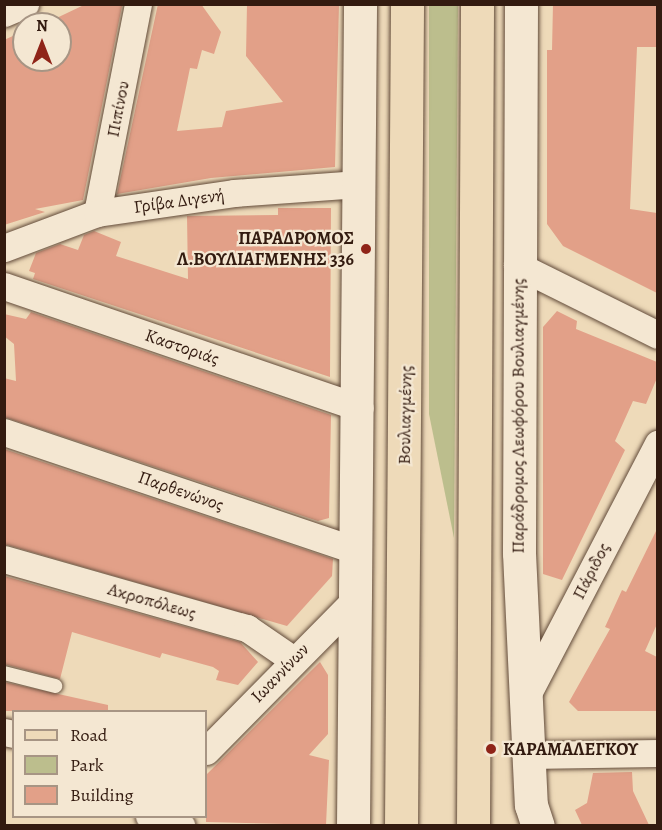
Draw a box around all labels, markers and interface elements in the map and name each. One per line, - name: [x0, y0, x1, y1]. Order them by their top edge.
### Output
- north arrow: [12, 12, 72, 72]
- text: N: [36, 15, 48, 37]
- street label: Πιπίνου: [102, 79, 134, 139]
- street label: Γρίβα Διγενή: [132, 184, 226, 218]
- place label: ΠΑΡΑΔΡΟΜΟΣ Λ.ΒΟΥΛΙΑΓΜΕΝΗΣ 336: [177, 228, 354, 270]
- marker: ΠΑΡΑΔΡΟΜΟΣ Λ.ΒΟΥΛΙΑΓΜΕΝΗΣ 336: [359, 242, 373, 256]
- street label: Παράδρομος Λεωφόρου Βουλιαγμένης: [507, 278, 529, 554]
- street label: Καστοριάς: [142, 324, 222, 370]
- street label: Βουλιαγμένης: [393, 365, 417, 465]
- street label: Παρθενώνος: [135, 466, 227, 516]
- street label: Πάριδος: [568, 539, 614, 603]
- street label: Ακροπόλεως: [105, 578, 199, 624]
- street label: Ιωαννίνων: [246, 639, 314, 707]
- legend: [12, 710, 207, 818]
- text: Road: [70, 723, 107, 747]
- place label: ΚΑΡΑΜΑΛΕΓΚΟΥ: [503, 738, 638, 760]
- marker: ΚΑΡΑΜΑΛΕΓΚΟΥ: [484, 742, 498, 756]
- text: Park: [70, 753, 104, 777]
- text: Building: [70, 783, 134, 807]

